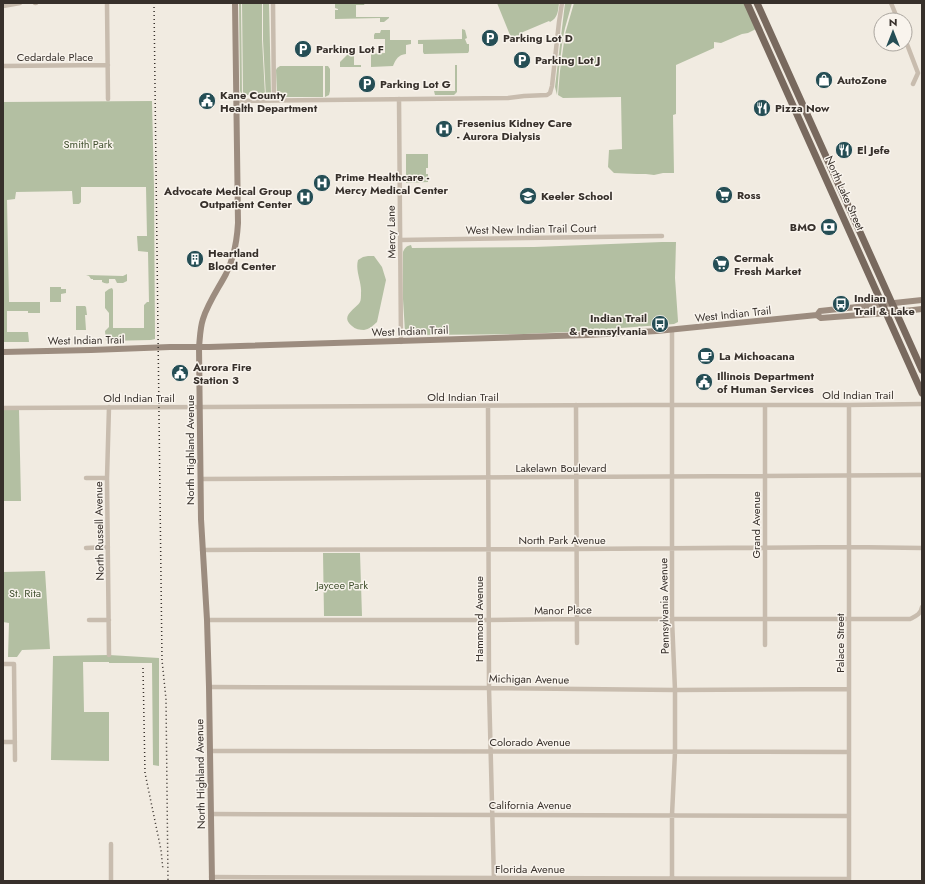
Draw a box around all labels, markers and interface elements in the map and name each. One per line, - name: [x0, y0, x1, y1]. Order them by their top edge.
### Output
- north arrow: [873, 12, 913, 52]
- text: N: [889, 14, 897, 30]
- parking icon: Parking Lot D: [480, 28, 500, 48]
- place label: Parking Lot D: [503, 30, 573, 46]
- parking icon: Parking Lot F: [293, 39, 313, 59]
- place label: Parking Lot F: [316, 41, 384, 57]
- street label: Cedardale Place: [17, 49, 94, 65]
- parking icon: Parking Lot J: [512, 50, 532, 70]
- place label: Parking Lot J: [535, 52, 600, 68]
- shop icon: AutoZone: [814, 70, 834, 90]
- place label: AutoZone: [836, 72, 887, 88]
- parking icon: Parking Lot G: [357, 74, 377, 94]
- place label: Parking Lot G: [380, 76, 451, 92]
- place label: Kane County Health Department: [220, 87, 318, 116]
- public building icon: Kane County Health Department: [197, 91, 217, 111]
- restaurant icon: Pizza Now: [752, 98, 772, 118]
- place label: Pizza Now: [775, 100, 830, 116]
- place label: Fresenius Kidney Care - Aurora Dialysis: [457, 115, 572, 144]
- hospital icon: Fresenius Kidney Care - Aurora Dialysis: [434, 119, 454, 139]
- park label: Smith Park: [64, 136, 113, 152]
- restaurant icon: El Jefe: [834, 140, 854, 160]
- place label: El Jefe: [857, 142, 890, 158]
- street label: North Lake Street: [821, 153, 869, 233]
- place label: Prime Healthcare - Mercy Medical Center: [335, 169, 449, 198]
- hospital icon: Prime Healthcare - Mercy Medical Center: [312, 173, 332, 193]
- place label: Advocate Medical Group Outpatient Center: [163, 183, 292, 212]
- supermarket icon: Ross: [714, 185, 734, 205]
- school or university icon: Keeler School: [518, 186, 538, 206]
- hospital icon: Advocate Medical Group Outpatient Center: [295, 187, 315, 207]
- place label: Ross: [737, 187, 761, 203]
- place label: Keeler School: [541, 188, 613, 204]
- street label: Mercy Lane: [383, 205, 399, 259]
- bank icon: BMO: [819, 217, 839, 237]
- place label: BMO: [790, 219, 816, 235]
- street label: West New Indian Trail Court: [466, 220, 597, 238]
- place label: Heartland Blood Center: [208, 245, 276, 274]
- building icon: Heartland Blood Center: [185, 249, 205, 269]
- place label: Cermak Fresh Market: [734, 250, 802, 279]
- supermarket icon: Cermak Fresh Market: [711, 254, 731, 274]
- place label: Indian Trail & Lake: [854, 290, 915, 319]
- bus stop icon: Indian Trail & Lake: [831, 294, 851, 314]
- street label: West Indian Trail: [694, 302, 772, 326]
- place label: Indian Trail & Pennsylvania: [569, 310, 647, 339]
- bus stop icon: Indian Trail & Pennsylvania: [650, 314, 670, 334]
- street label: West Indian Trail: [371, 322, 449, 340]
- street label: West Indian Trail: [48, 331, 124, 349]
- cafe icon: La Michoacana: [696, 346, 716, 366]
- place label: La Michoacana: [719, 348, 795, 364]
- place label: Aurora Fire Station 3: [192, 359, 252, 388]
- public building icon: Aurora Fire Station 3: [170, 363, 190, 383]
- place label: Illinois Department of Human Services: [717, 368, 814, 397]
- public building icon: Illinois Department of Human Services: [694, 372, 714, 392]
- street label: Old Indian Trail: [822, 387, 894, 403]
- street label: Old Indian Trail: [427, 389, 499, 405]
- street label: Old Indian Trail: [103, 390, 175, 406]
- street label: North Highland Avenue: [182, 395, 198, 505]
- street label: Lakelawn Boulevard: [515, 460, 607, 476]
- street label: North Russell Avenue: [90, 481, 108, 581]
- street label: Grand Avenue: [748, 491, 764, 559]
- street label: North Park Avenue: [518, 532, 606, 548]
- street label: Pennsylvania Avenue: [655, 557, 673, 654]
- street label: Hammond Avenue: [471, 576, 487, 662]
- park label: Jaycee Park: [314, 577, 368, 593]
- park label: St. Rita: [9, 585, 41, 601]
- street label: Manor Place: [534, 601, 592, 619]
- street label: Palace Street: [832, 613, 848, 673]
- street label: Michigan Avenue: [489, 670, 570, 688]
- street label: North Highland Avenue: [191, 718, 209, 829]
- street label: Colorado Avenue: [490, 734, 571, 750]
- street label: California Avenue: [489, 797, 572, 813]
- street label: Florida Avenue: [495, 861, 565, 877]

